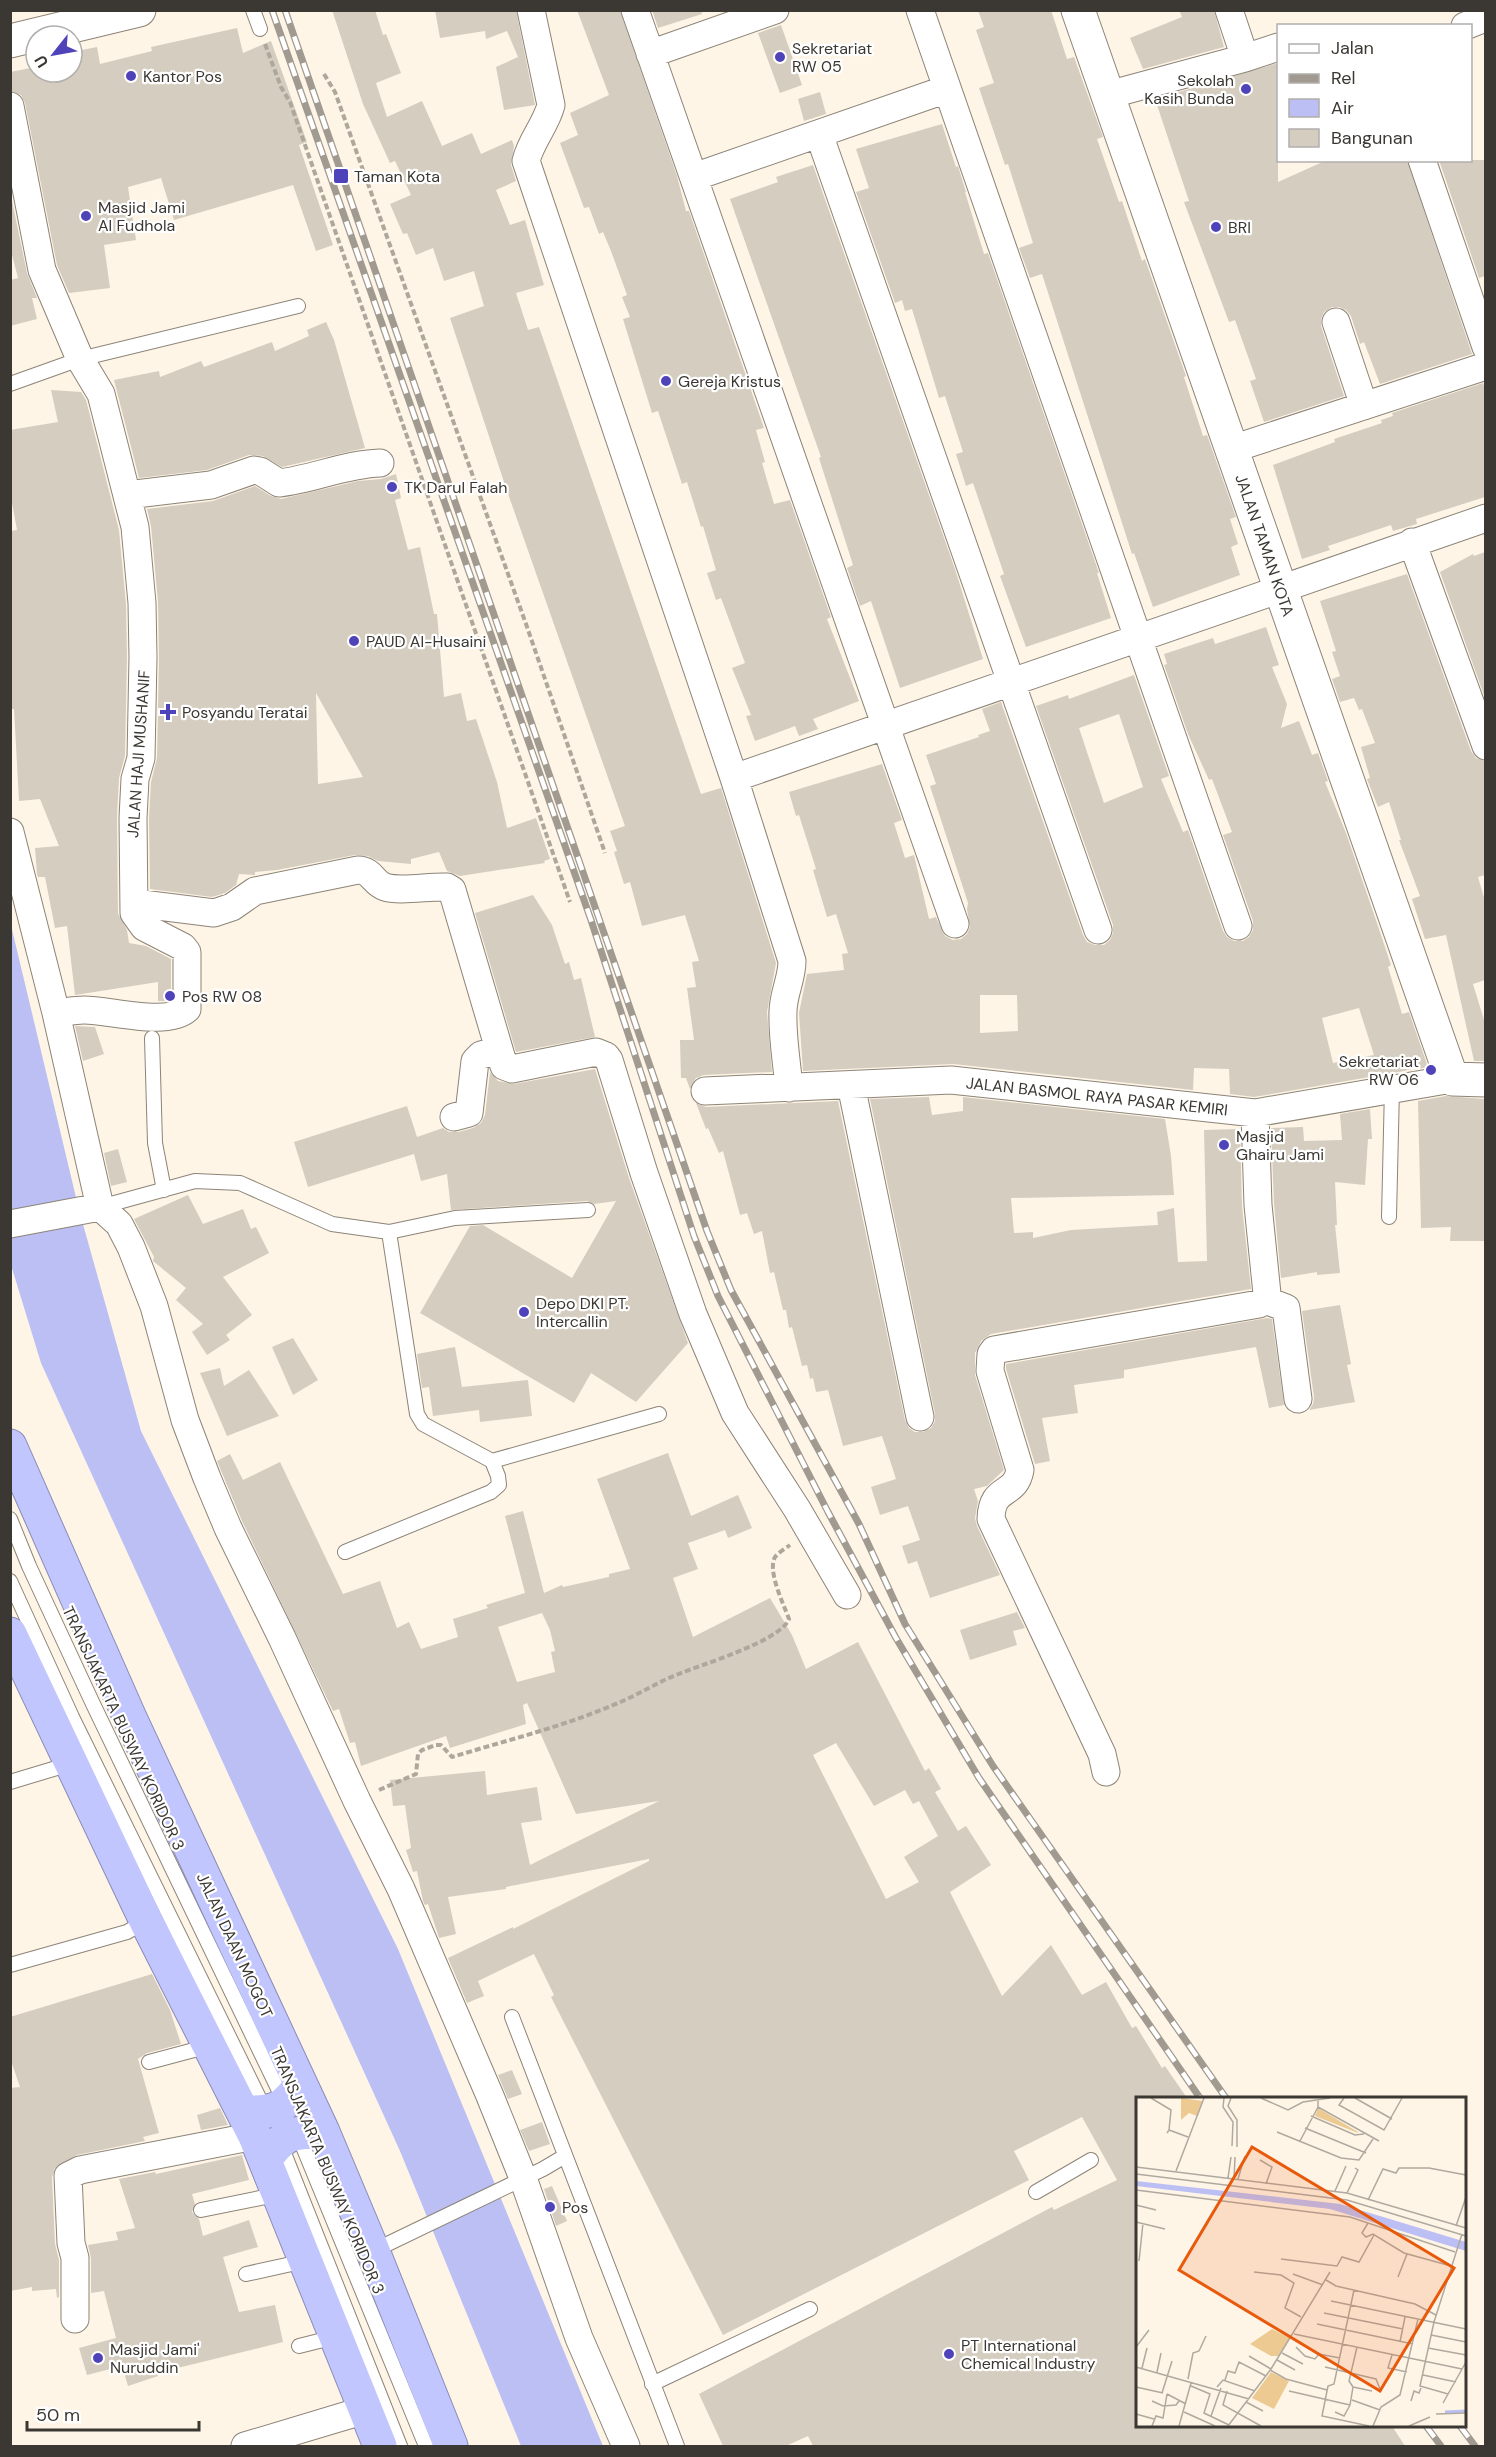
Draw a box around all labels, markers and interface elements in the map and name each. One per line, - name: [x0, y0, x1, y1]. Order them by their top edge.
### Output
- north arrow: [24, 24, 84, 84]
- legend: [1277, 24, 1472, 162]
- text: Jalan: [1331, 36, 1374, 60]
- place label: Sekretariat RW 05: [792, 38, 872, 77]
- marker: Sekretariat RW 05: [773, 50, 787, 64]
- text: U: [30, 51, 53, 72]
- place label: Kantor Pos: [143, 66, 222, 87]
- text: Rel: [1331, 66, 1355, 90]
- marker: Kantor Pos: [124, 69, 138, 83]
- place label: Sekolah Kasih Bunda: [1144, 70, 1234, 109]
- marker: Sekolah Kasih Bunda: [1239, 82, 1253, 96]
- text: Air: [1331, 96, 1354, 120]
- text: Bangunan: [1331, 126, 1413, 150]
- place label: Taman Kota: [354, 166, 440, 187]
- marker: Taman Kota: [332, 167, 350, 185]
- place label: Masjid Jami Al Fudhola: [98, 197, 185, 236]
- marker: Masjid Jami Al Fudhola: [79, 209, 93, 223]
- place label: BRI: [1228, 217, 1251, 238]
- marker: BRI: [1209, 220, 1223, 234]
- place label: Gereja Kristus: [678, 371, 781, 392]
- marker: Gereja Kristus: [659, 374, 673, 388]
- street label: JALAN TAMAN KOTA: [1230, 471, 1299, 619]
- place label: TK Darul Falah: [404, 477, 507, 498]
- marker: TK Darul Falah: [385, 480, 399, 494]
- place label: PAUD Al-Husaini: [366, 631, 486, 652]
- marker: PAUD Al-Husaini: [347, 634, 361, 648]
- street label: JALAN HAJI MUSHANIF: [122, 669, 155, 839]
- place label: Posyandu Teratai: [182, 702, 308, 723]
- marker: Posyandu Teratai: [159, 703, 177, 721]
- place label: Pos RW 08: [182, 986, 262, 1007]
- marker: Pos RW 08: [163, 989, 177, 1003]
- place label: Sekretariat RW 06: [1339, 1051, 1419, 1090]
- marker: Sekretariat RW 06: [1424, 1063, 1438, 1077]
- street label: JALAN BASMOL RAYA PASAR KEMIRI: [965, 1072, 1229, 1121]
- place label: Masjid Ghairu Jami: [1236, 1126, 1324, 1165]
- marker: Masjid Ghairu Jami: [1217, 1138, 1231, 1152]
- place label: Depo DKI PT. Intercallin: [536, 1293, 628, 1332]
- marker: Depo DKI PT. Intercallin: [517, 1305, 531, 1319]
- street label: TRANSJAKARTA BUSWAY KORIDOR 3: [58, 1603, 190, 1854]
- street label: JALAN DAAN MOGOT: [192, 1869, 277, 2021]
- street label: TRANSJAKARTA BUSWAY KORIDOR 3: [266, 2043, 389, 2297]
- inset map: [1136, 2097, 1466, 2427]
- place label: Pos: [562, 2197, 588, 2218]
- marker: Pos: [543, 2200, 557, 2214]
- place label: PT International Chemical Industry: [961, 2335, 1096, 2374]
- place label: Masjid Jami' Nuruddin: [110, 2339, 200, 2378]
- marker: PT International Chemical Industry: [942, 2347, 956, 2361]
- marker: Masjid Jami' Nuruddin: [91, 2351, 105, 2365]
- scale bar: [27, 2394, 200, 2432]
- text: 50 m: [36, 2403, 80, 2427]

